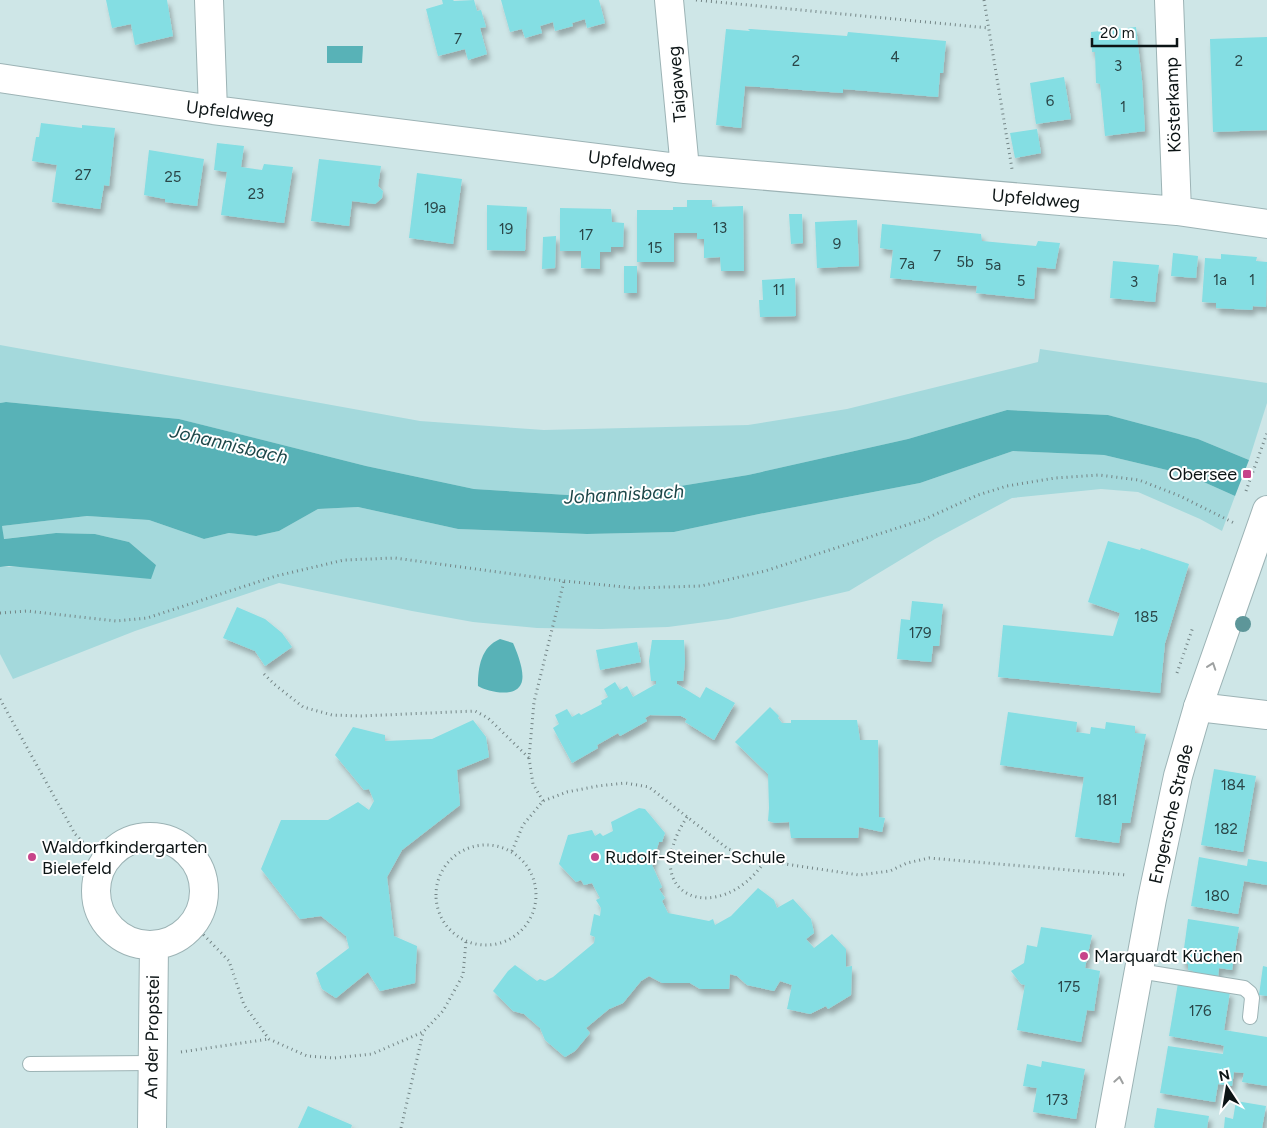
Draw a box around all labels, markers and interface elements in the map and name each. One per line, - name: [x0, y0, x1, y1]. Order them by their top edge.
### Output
- scale bar: [1092, 15, 1177, 47]
- text: 20 m: [1100, 24, 1134, 42]
- house number: 7: [454, 30, 462, 48]
- street label: Taigaweg: [663, 45, 691, 123]
- house number: 4: [890, 48, 900, 66]
- house number: 2: [792, 52, 800, 70]
- house number: 2: [1235, 52, 1243, 70]
- house number: 3: [1114, 57, 1122, 75]
- street label: Kösterkamp: [1160, 57, 1186, 153]
- house number: 6: [1046, 92, 1055, 110]
- street label: Upfeldweg: [185, 96, 275, 128]
- house number: 1: [1120, 98, 1126, 116]
- street label: Upfeldweg: [587, 146, 677, 178]
- house number: 27: [75, 166, 91, 184]
- house number: 25: [164, 168, 182, 186]
- street label: Upfeldweg: [991, 184, 1081, 214]
- house number: 23: [248, 185, 264, 203]
- house number: 19a: [424, 199, 446, 217]
- house number: 13: [713, 219, 727, 237]
- house number: 19: [499, 220, 513, 238]
- house number: 17: [579, 226, 593, 244]
- house number: 9: [833, 235, 841, 253]
- house number: 15: [648, 239, 662, 257]
- house number: 7: [933, 247, 941, 265]
- house number: 5b: [956, 253, 974, 271]
- house number: 7a: [899, 255, 915, 273]
- house number: 5a: [985, 256, 1001, 274]
- house number: 1a: [1213, 271, 1227, 289]
- house number: 1: [1249, 271, 1255, 289]
- house number: 5: [1017, 272, 1025, 290]
- house number: 3: [1130, 273, 1138, 291]
- house number: 11: [773, 281, 785, 299]
- water label: Johannisbach: [167, 419, 291, 469]
- place label: Obersee: [1169, 463, 1237, 485]
- marker: Obersee: [1241, 468, 1253, 480]
- water label: Johannisbach: [562, 479, 685, 509]
- house number: 185: [1134, 608, 1158, 626]
- house number: 179: [909, 624, 931, 642]
- one-way arrow: [1206, 662, 1216, 671]
- street label: Engersche Straße: [1144, 742, 1198, 886]
- house number: 184: [1221, 776, 1245, 794]
- house number: 181: [1096, 791, 1118, 809]
- house number: 182: [1214, 820, 1238, 838]
- place label: Waldorfkindergarten Bielefeld: [42, 836, 207, 879]
- place label: Rudolf-Steiner-Schule: [605, 846, 786, 868]
- marker: Waldorfkindergarten Bielefeld: [26, 851, 38, 863]
- marker: Rudolf-Steiner-Schule: [589, 851, 601, 863]
- house number: 180: [1204, 887, 1230, 905]
- place label: Marquardt Küchen: [1094, 945, 1243, 967]
- marker: Marquardt Küchen: [1078, 950, 1090, 962]
- street label: An der Propstei: [140, 975, 164, 1099]
- house number: 175: [1058, 978, 1080, 996]
- house number: 176: [1189, 1002, 1212, 1020]
- north arrow: [1202, 1063, 1252, 1113]
- text: N: [1217, 1066, 1231, 1085]
- one-way arrow: [1113, 1076, 1123, 1084]
- house number: 173: [1046, 1091, 1068, 1109]

